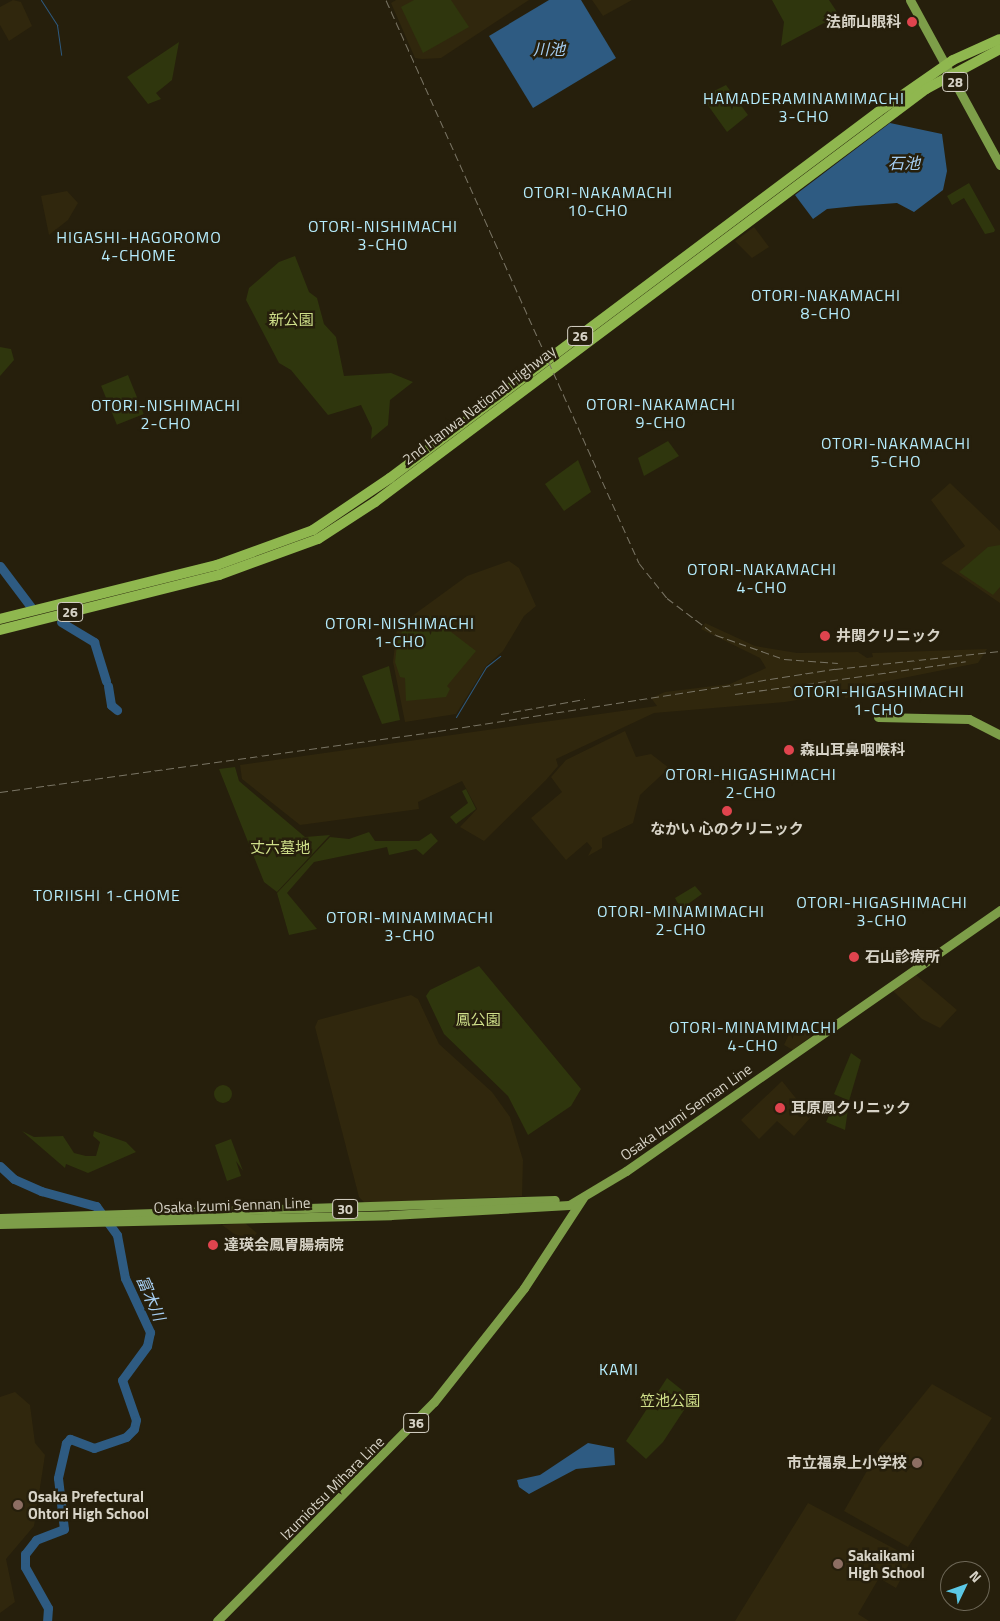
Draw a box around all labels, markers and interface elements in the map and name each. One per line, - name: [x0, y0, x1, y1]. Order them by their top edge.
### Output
- place label: 法師山眼科: [826, 13, 901, 31]
- marker: 法師山眼科: [905, 15, 919, 29]
- water label: 川池: [533, 39, 565, 59]
- road number: 28: [941, 70, 969, 94]
- district label: HAMADERAMINAMIMACHI 3-CHO: [701, 88, 907, 126]
- water label: 石池: [888, 153, 920, 173]
- district label: OTORI-NAKAMACHI 10-CHO: [521, 182, 675, 220]
- district label: OTORI-NISHIMACHI 3-CHO: [306, 216, 460, 254]
- district label: HIGASHI-HAGOROMO 4-CHOME: [54, 227, 224, 265]
- district label: OTORI-NAKAMACHI 8-CHO: [749, 285, 903, 323]
- park label: 新公園: [269, 311, 313, 329]
- road number: 26: [566, 324, 594, 348]
- street label: 2nd Hanwa National Highway: [399, 342, 559, 468]
- district label: OTORI-NAKAMACHI 9-CHO: [584, 394, 738, 432]
- district label: OTORI-NISHIMACHI 2-CHO: [89, 395, 243, 433]
- district label: OTORI-NAKAMACHI 5-CHO: [819, 433, 973, 471]
- district label: OTORI-NAKAMACHI 4-CHO: [685, 559, 839, 597]
- road number: 26: [56, 600, 84, 624]
- district label: OTORI-NISHIMACHI 1-CHO: [323, 613, 477, 651]
- place label: 井関クリニック: [836, 627, 941, 645]
- marker: 井関クリニック: [818, 629, 832, 643]
- district label: OTORI-HIGASHIMACHI 1-CHO: [791, 681, 967, 719]
- place label: 森山耳鼻咽喉科: [800, 741, 905, 759]
- marker: 森山耳鼻咽喉科: [782, 743, 796, 757]
- district label: OTORI-HIGASHIMACHI 2-CHO: [663, 764, 839, 802]
- marker: なかい 心のクリニック: [720, 804, 734, 818]
- place label: なかい 心のクリニック: [650, 820, 804, 838]
- park label: 丈六墓地: [250, 839, 310, 857]
- district label: TORIISHI 1-CHOME: [31, 885, 183, 905]
- district label: OTORI-HIGASHIMACHI 3-CHO: [794, 892, 970, 930]
- district label: OTORI-MINAMIMACHI 2-CHO: [595, 901, 767, 939]
- district label: OTORI-MINAMIMACHI 3-CHO: [324, 907, 496, 945]
- place label: 石山診療所: [865, 948, 940, 966]
- marker: 石山診療所: [847, 950, 861, 964]
- park label: 鳳公園: [456, 1011, 500, 1029]
- district label: OTORI-MINAMIMACHI 4-CHO: [667, 1017, 839, 1055]
- street label: Osaka Izumi Sennan Line: [617, 1060, 755, 1164]
- place label: 耳原鳳クリニック: [791, 1099, 911, 1117]
- marker: 耳原鳳クリニック: [773, 1101, 787, 1115]
- street label: Osaka Izumi Sennan Line: [153, 1193, 311, 1217]
- road number: 30: [331, 1198, 359, 1220]
- place label: 達瑛会鳳胃腸病院: [224, 1236, 344, 1254]
- marker: 達瑛会鳳胃腸病院: [206, 1238, 220, 1252]
- water label: 富木川: [133, 1272, 169, 1324]
- district label: KAMI: [598, 1359, 640, 1379]
- park label: 笠池公園: [640, 1392, 700, 1410]
- road number: 36: [402, 1412, 430, 1435]
- street label: Izumiotsu Mihara Line: [276, 1432, 388, 1544]
- place label: 市立福泉上小学校: [787, 1454, 907, 1472]
- marker: 市立福泉上小学校: [911, 1457, 923, 1469]
- place label: Osaka Prefectural Ohtori High School: [28, 1487, 149, 1522]
- marker: Osaka Prefectural Ohtori High School: [12, 1499, 24, 1511]
- place label: Sakaikami High School: [848, 1546, 925, 1581]
- marker: Sakaikami High School: [832, 1558, 844, 1570]
- north arrow: [940, 1561, 990, 1611]
- text: N: [965, 1566, 987, 1587]

